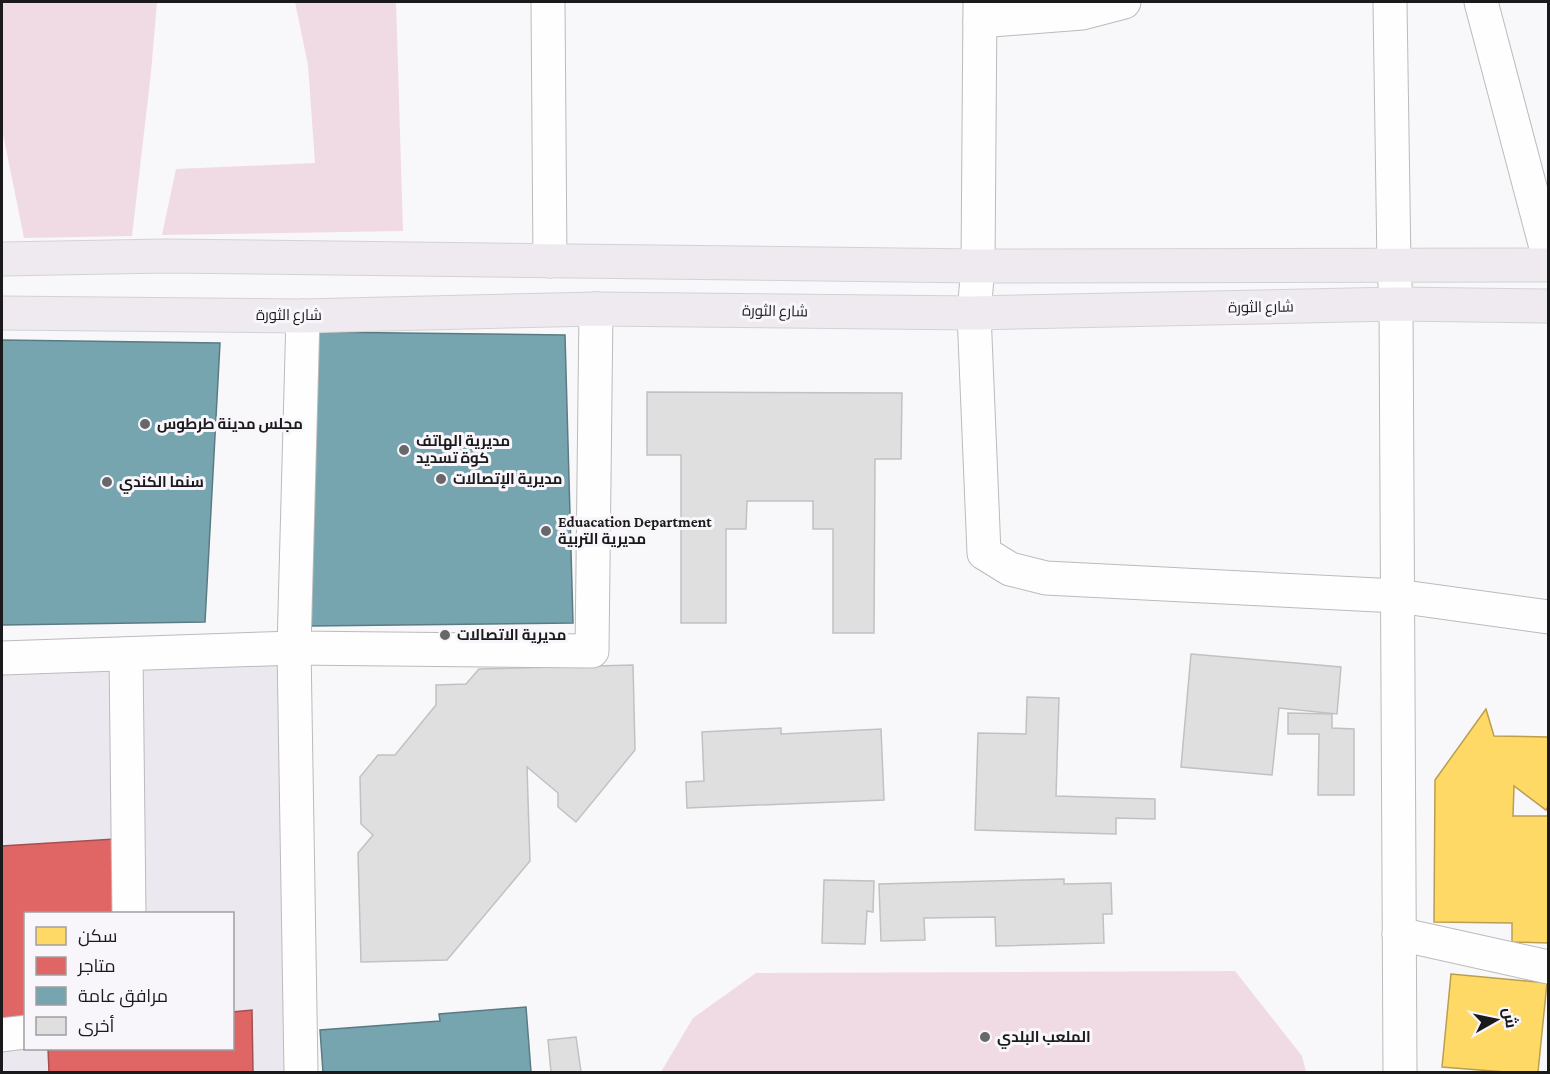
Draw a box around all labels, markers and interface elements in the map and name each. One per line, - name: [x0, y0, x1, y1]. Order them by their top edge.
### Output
- street label: شارع الثورة: [1228, 298, 1294, 319]
- street label: شارع الثورة: [742, 302, 808, 323]
- street label: شارع الثورة: [256, 307, 322, 326]
- place label: مجلس مدينة طرطوس: [157, 416, 303, 433]
- marker: مجلس مدينة طرطوس: [138, 417, 152, 431]
- place label: مديرية الهاتف كوة تسديد: [416, 433, 510, 467]
- marker: مديرية الهاتف كوة تسديد: [397, 443, 411, 457]
- place label: مديرية الإتصالات: [453, 471, 562, 489]
- marker: مديرية الإتصالات: [434, 472, 448, 486]
- place label: سنما الكندي: [119, 474, 204, 494]
- marker: سنما الكندي: [100, 475, 114, 489]
- place label: Eduacation Department مديرية التربية: [558, 514, 712, 548]
- marker: Eduacation Department مديرية التربية: [539, 524, 553, 538]
- place label: مديرية الاتصالات: [457, 627, 566, 644]
- marker: مديرية الاتصالات: [438, 628, 452, 642]
- legend: [24, 912, 234, 1050]
- text: سكن: [78, 926, 117, 947]
- text: متاجر: [77, 956, 116, 977]
- text: مرافق عامة: [78, 986, 168, 1008]
- north arrow: [1466, 990, 1526, 1050]
- text: ش: [1499, 1006, 1520, 1029]
- text: أخرى: [78, 1015, 115, 1037]
- place label: الملعب البلدي: [997, 1029, 1091, 1049]
- marker: الملعب البلدي: [978, 1030, 992, 1044]

